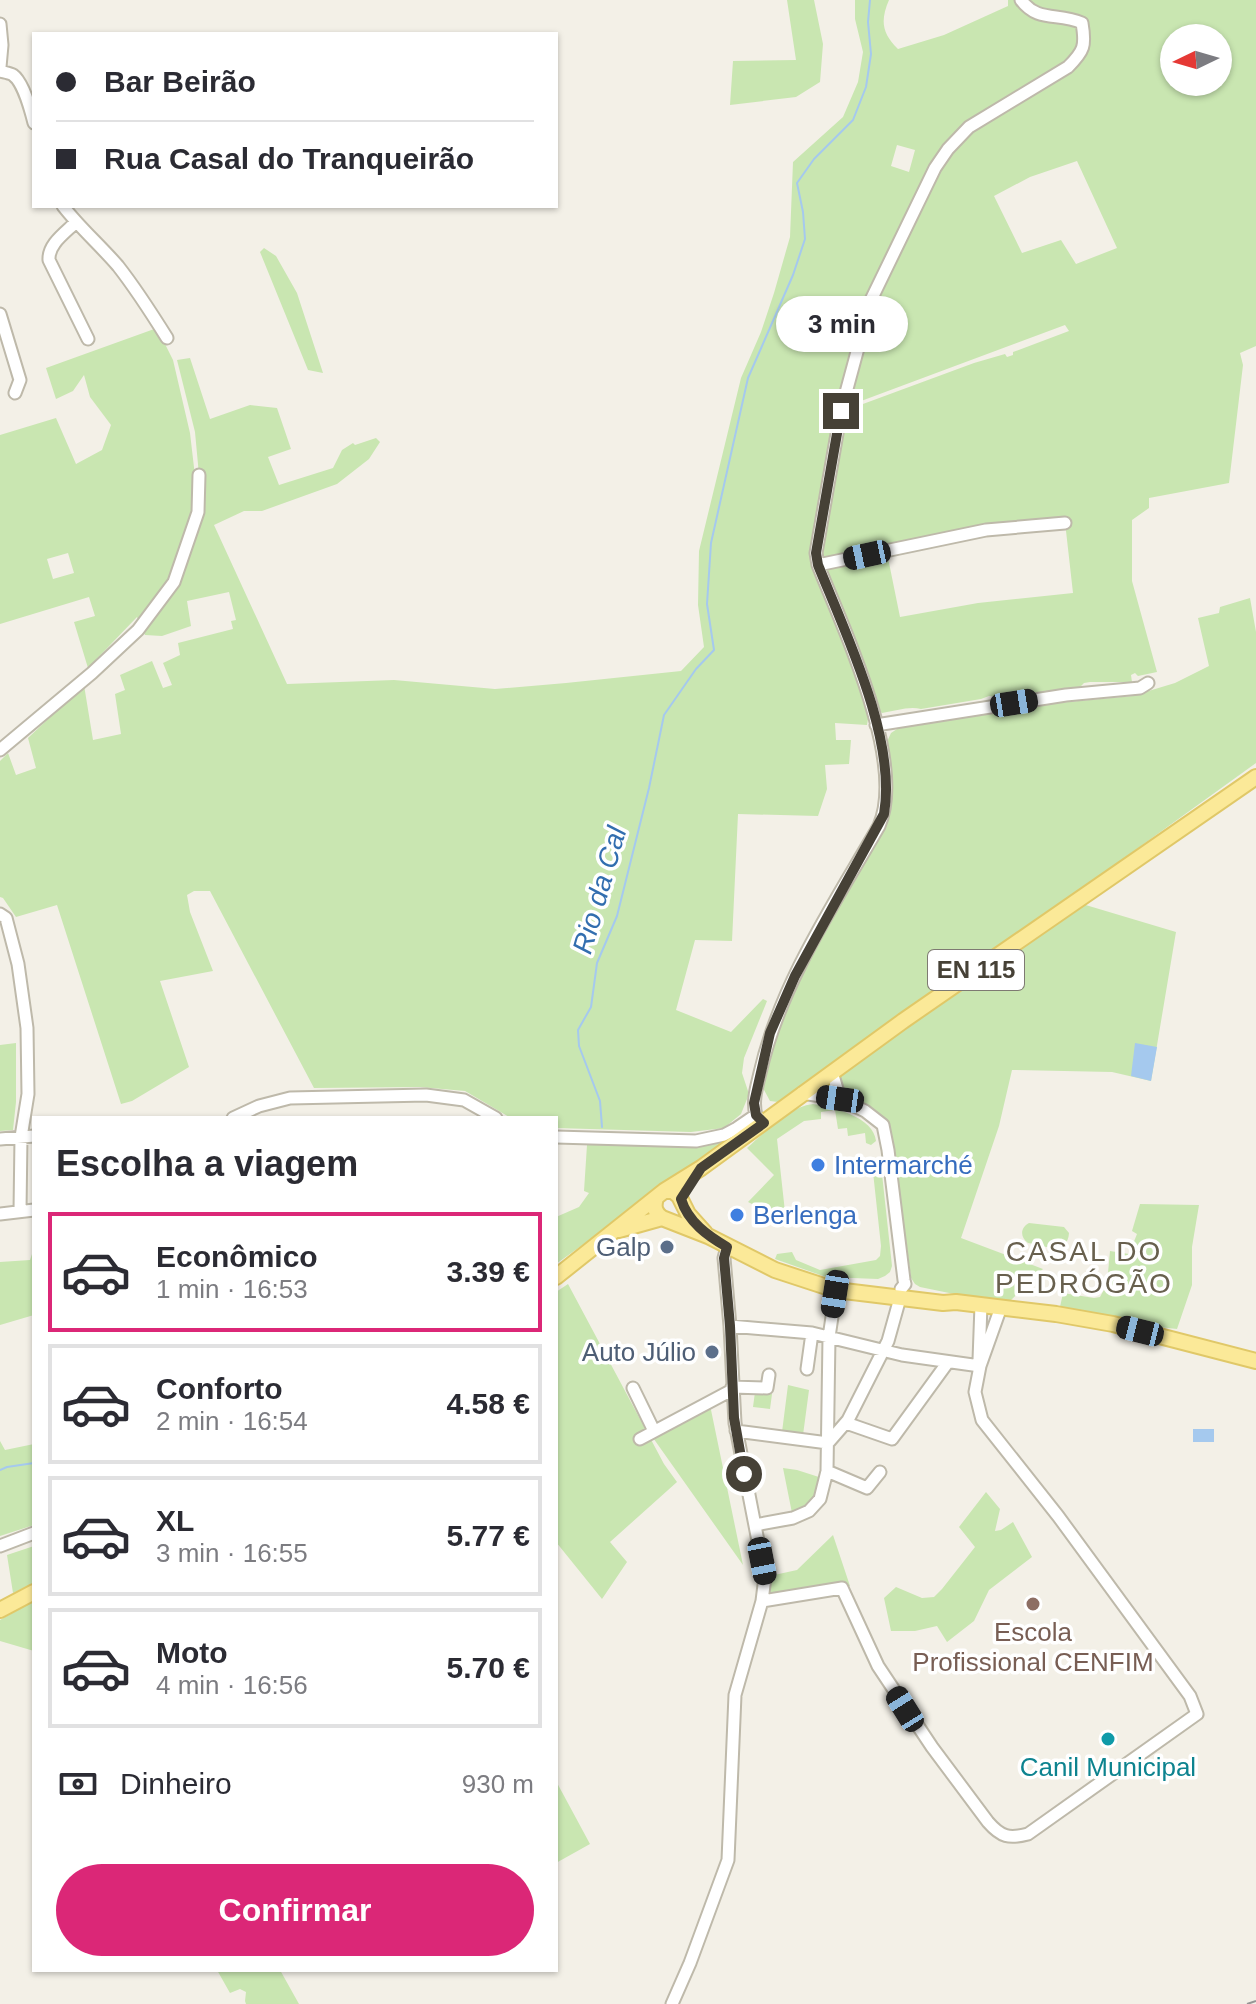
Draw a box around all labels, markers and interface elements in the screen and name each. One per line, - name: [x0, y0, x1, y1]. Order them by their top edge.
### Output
- north arrow: [1160, 24, 1232, 96]
- map controls: [1160, 24, 1232, 96]
- text: Bar Beirão: [104, 65, 256, 98]
- text: Rua Casal do Tranqueirão: [104, 142, 474, 175]
- callout: 3 min: [775, 295, 907, 351]
- text: 3 min: [808, 309, 876, 339]
- route end: [823, 393, 859, 429]
- car: [841, 538, 893, 572]
- car: [988, 687, 1040, 719]
- water label: Rio da Cal: [567, 822, 633, 957]
- road number: EN 115: [928, 950, 1024, 990]
- car: [815, 1084, 865, 1114]
- text: Escolha a viagem: [56, 1143, 358, 1184]
- place label: Intermarché: [834, 1150, 973, 1180]
- marker: Intermarché: [809, 1156, 827, 1174]
- place label: Berlenga: [753, 1200, 858, 1230]
- marker: Berlenga: [728, 1206, 746, 1224]
- place label: Galp: [596, 1232, 651, 1262]
- icon: car: [60, 1236, 132, 1308]
- district label: CASAL DO PEDRÓGÃO: [995, 1236, 1173, 1299]
- marker: Galp: [658, 1238, 676, 1256]
- text: Econômico: [156, 1240, 318, 1273]
- text: 3.39 €: [447, 1255, 530, 1288]
- car: [819, 1268, 851, 1320]
- text: 1 min · 16:53: [156, 1274, 308, 1304]
- car: [1114, 1314, 1166, 1348]
- place label: Auto Júlio: [582, 1337, 696, 1367]
- marker: Auto Júlio: [703, 1343, 721, 1361]
- icon: car: [60, 1368, 132, 1440]
- text: Conforto: [156, 1372, 283, 1405]
- text: 4.58 €: [447, 1387, 530, 1420]
- text: 2 min · 16:54: [156, 1406, 308, 1436]
- route start: [726, 1456, 762, 1492]
- icon: car: [60, 1500, 132, 1572]
- text: XL: [156, 1504, 194, 1537]
- text: 5.77 €: [447, 1519, 530, 1552]
- car: [746, 1535, 778, 1587]
- text: 3 min · 16:55: [156, 1538, 308, 1568]
- marker: Escola Profissional CENFIM: [1024, 1595, 1042, 1613]
- place label: Escola Profissional CENFIM: [912, 1617, 1154, 1677]
- icon: car: [60, 1632, 132, 1704]
- text: Moto: [156, 1636, 228, 1669]
- text: 5.70 €: [447, 1651, 530, 1684]
- text: 4 min · 16:56: [156, 1670, 308, 1700]
- car: [882, 1682, 928, 1736]
- marker: Canil Municipal: [1099, 1730, 1117, 1748]
- place label: Canil Municipal: [1020, 1752, 1196, 1782]
- icon: cash: [56, 1762, 100, 1806]
- text: Dinheiro: [120, 1767, 232, 1800]
- text: 930 m: [462, 1769, 534, 1799]
- button: Confirmar: [56, 1864, 534, 1956]

